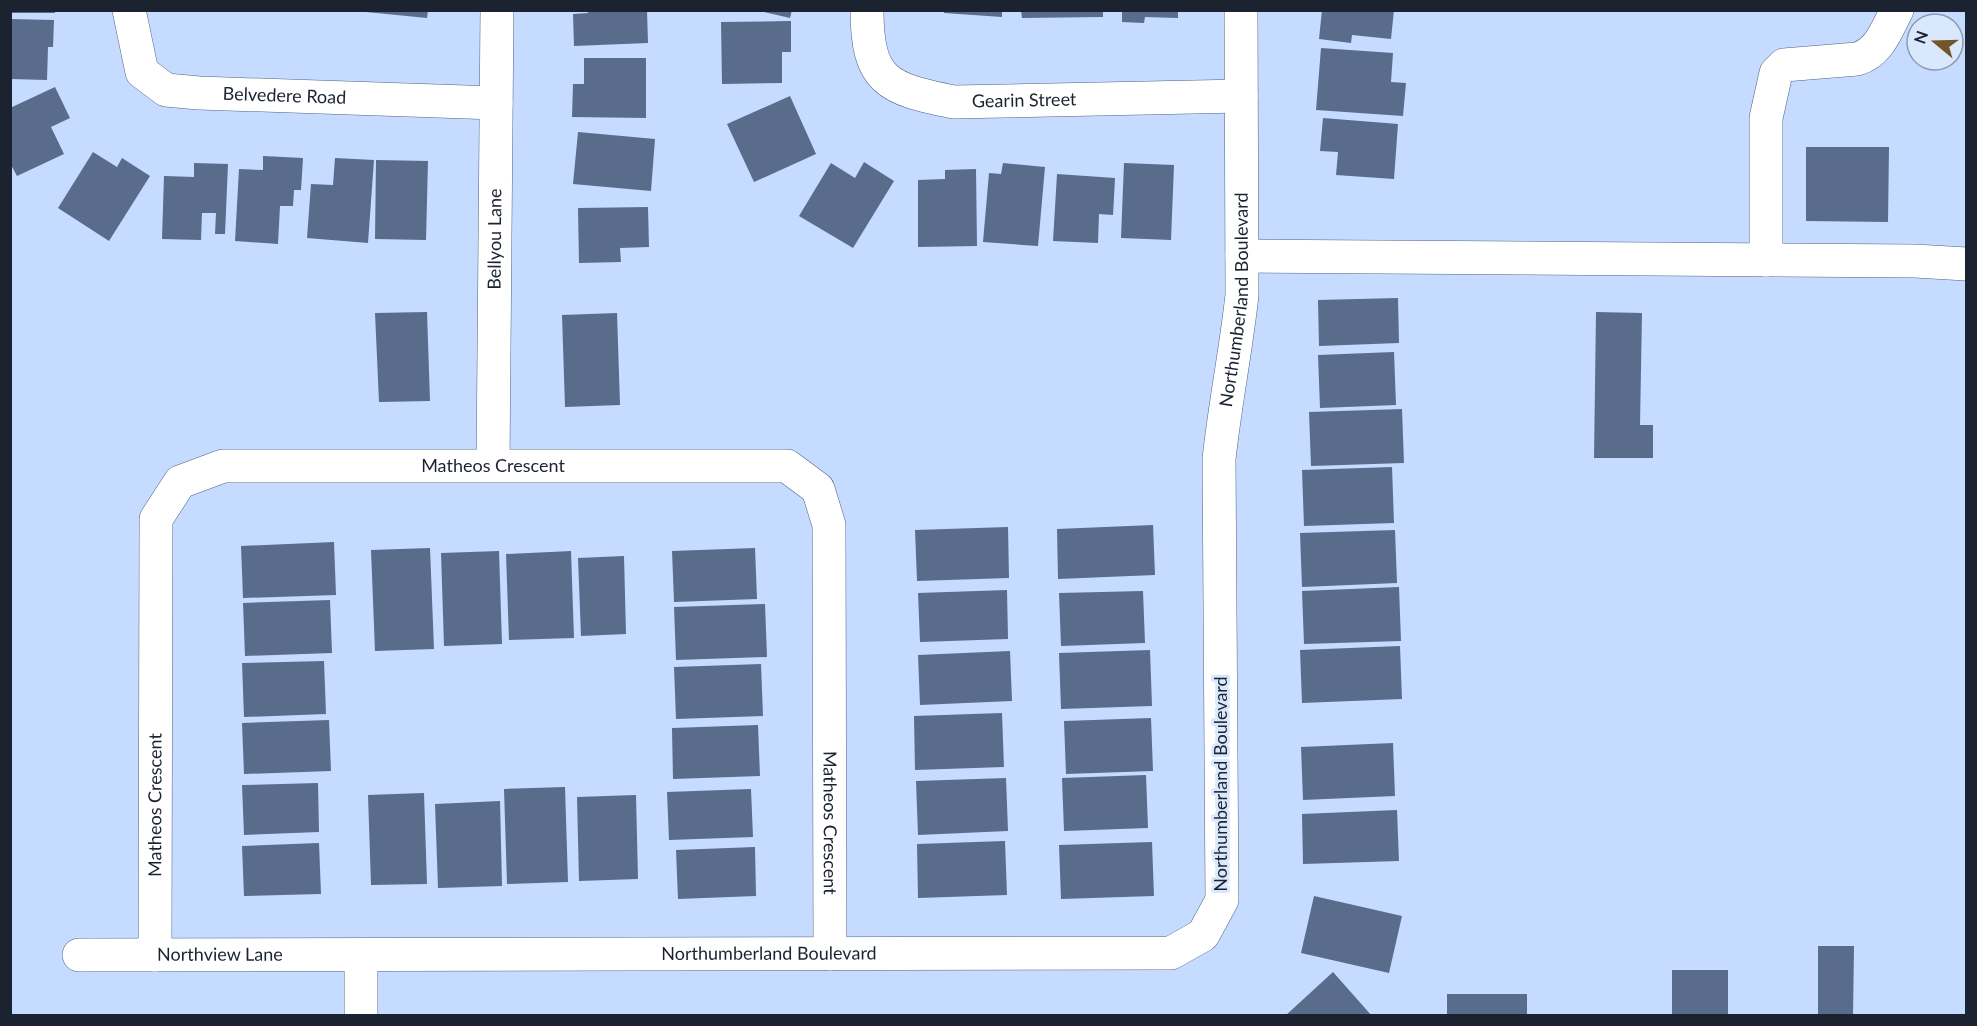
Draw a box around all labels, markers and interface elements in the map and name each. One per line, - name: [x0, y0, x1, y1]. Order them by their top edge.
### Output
- north arrow: [1905, 12, 1965, 72]
- text: N: [1909, 28, 1931, 46]
- street label: Belvedere Road: [222, 82, 347, 108]
- street label: Gearin Street: [972, 87, 1077, 112]
- street label: Bellyou Lane: [483, 188, 505, 290]
- street label: Northumberland Boulevard: [1214, 192, 1252, 408]
- street label: Matheos Crescent: [421, 454, 565, 476]
- street label: Northumberland Boulevard: [1209, 676, 1231, 892]
- street label: Matheos Crescent: [143, 733, 166, 877]
- street label: Matheos Crescent: [820, 751, 842, 895]
- street label: Northumberland Boulevard: [661, 942, 877, 964]
- street label: Northview Lane: [157, 943, 283, 965]

